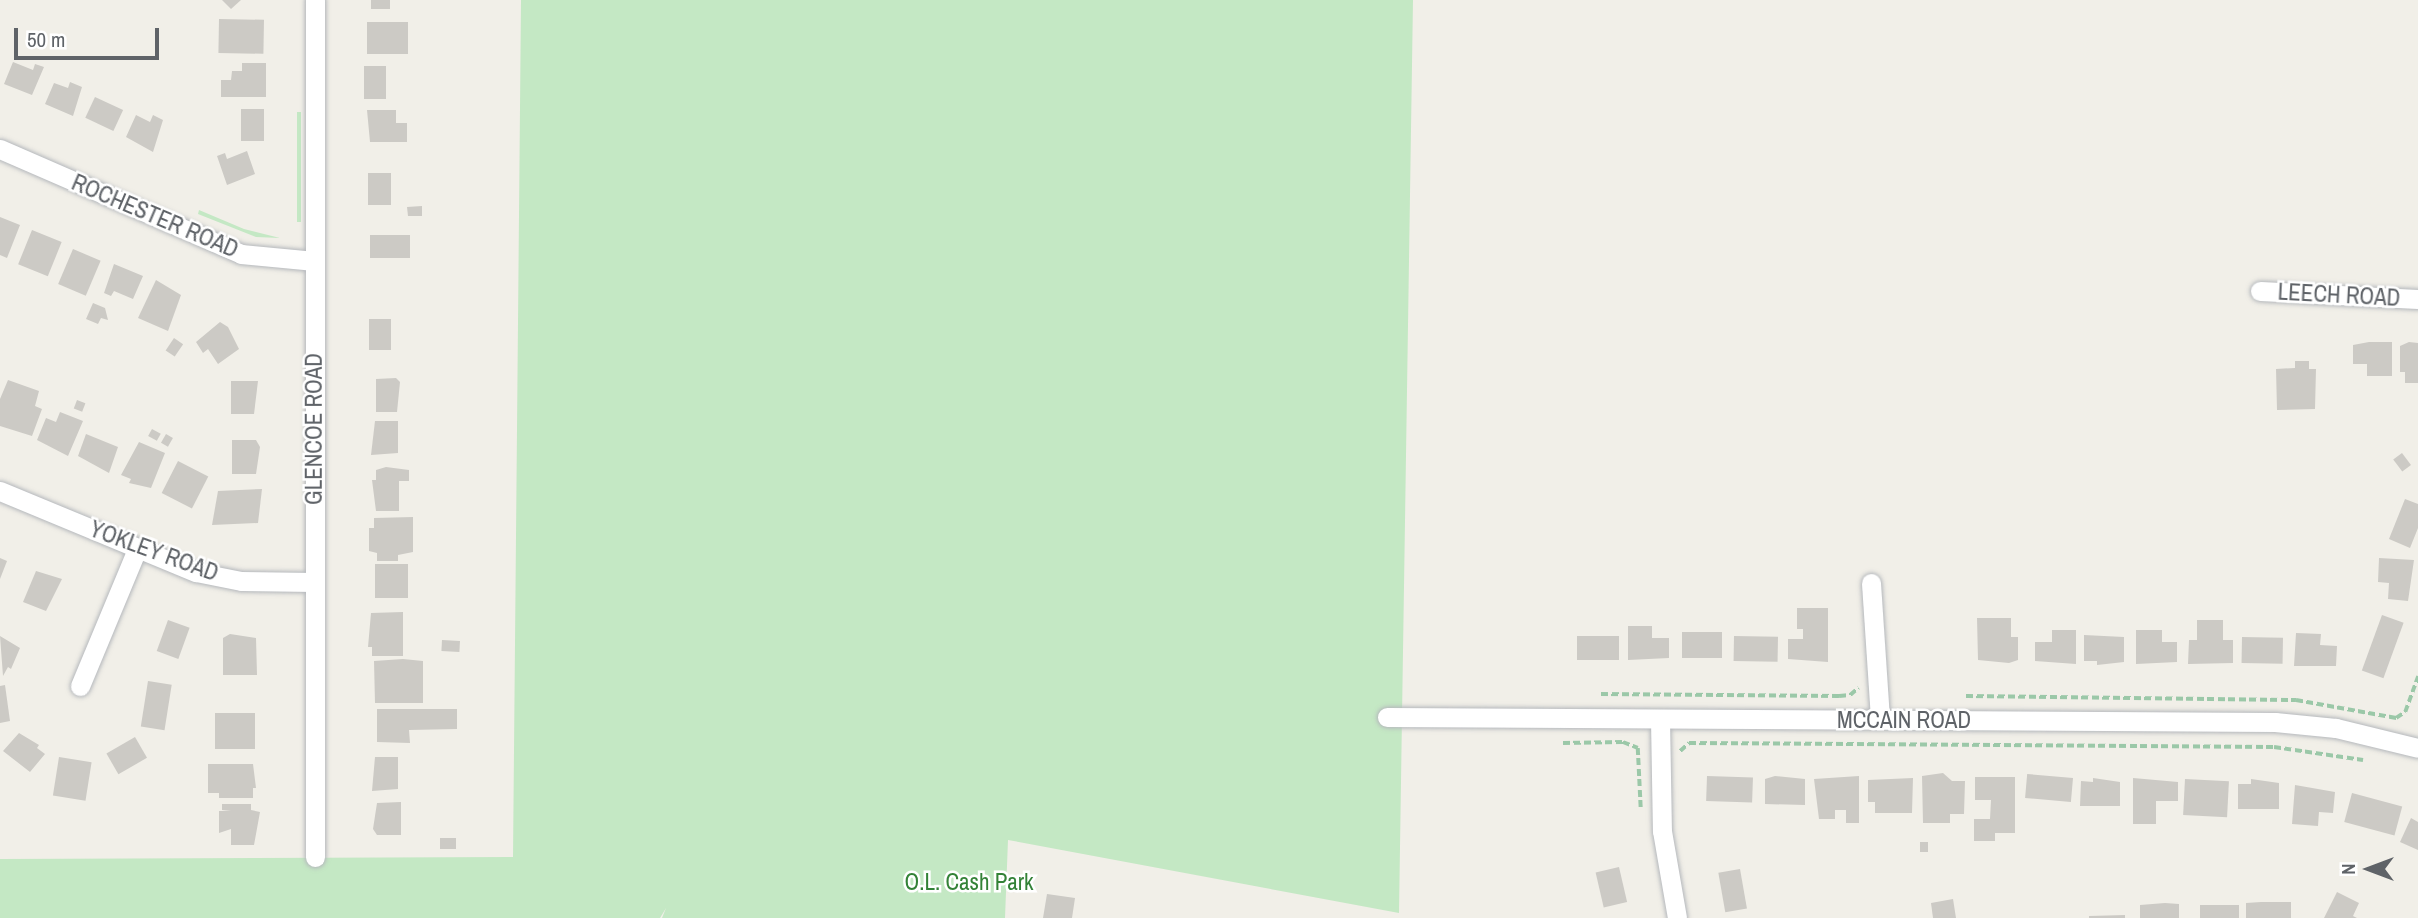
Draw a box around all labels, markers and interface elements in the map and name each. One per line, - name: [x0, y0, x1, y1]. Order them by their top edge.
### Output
- scale bar: [18, 14, 163, 58]
- text: 50 m: [27, 25, 65, 54]
- street label: ROCHESTER ROAD: [68, 168, 242, 264]
- street label: LEECH ROAD: [2277, 278, 2401, 312]
- street label: GLENCOE ROAD: [300, 353, 328, 505]
- street label: YOKLEY ROAD: [86, 515, 222, 587]
- street label: MCCAIN ROAD: [1837, 706, 1971, 734]
- north arrow: [2334, 834, 2404, 904]
- text: N: [2335, 863, 2361, 875]
- park label: O.L. Cash Park: [905, 868, 1033, 896]

